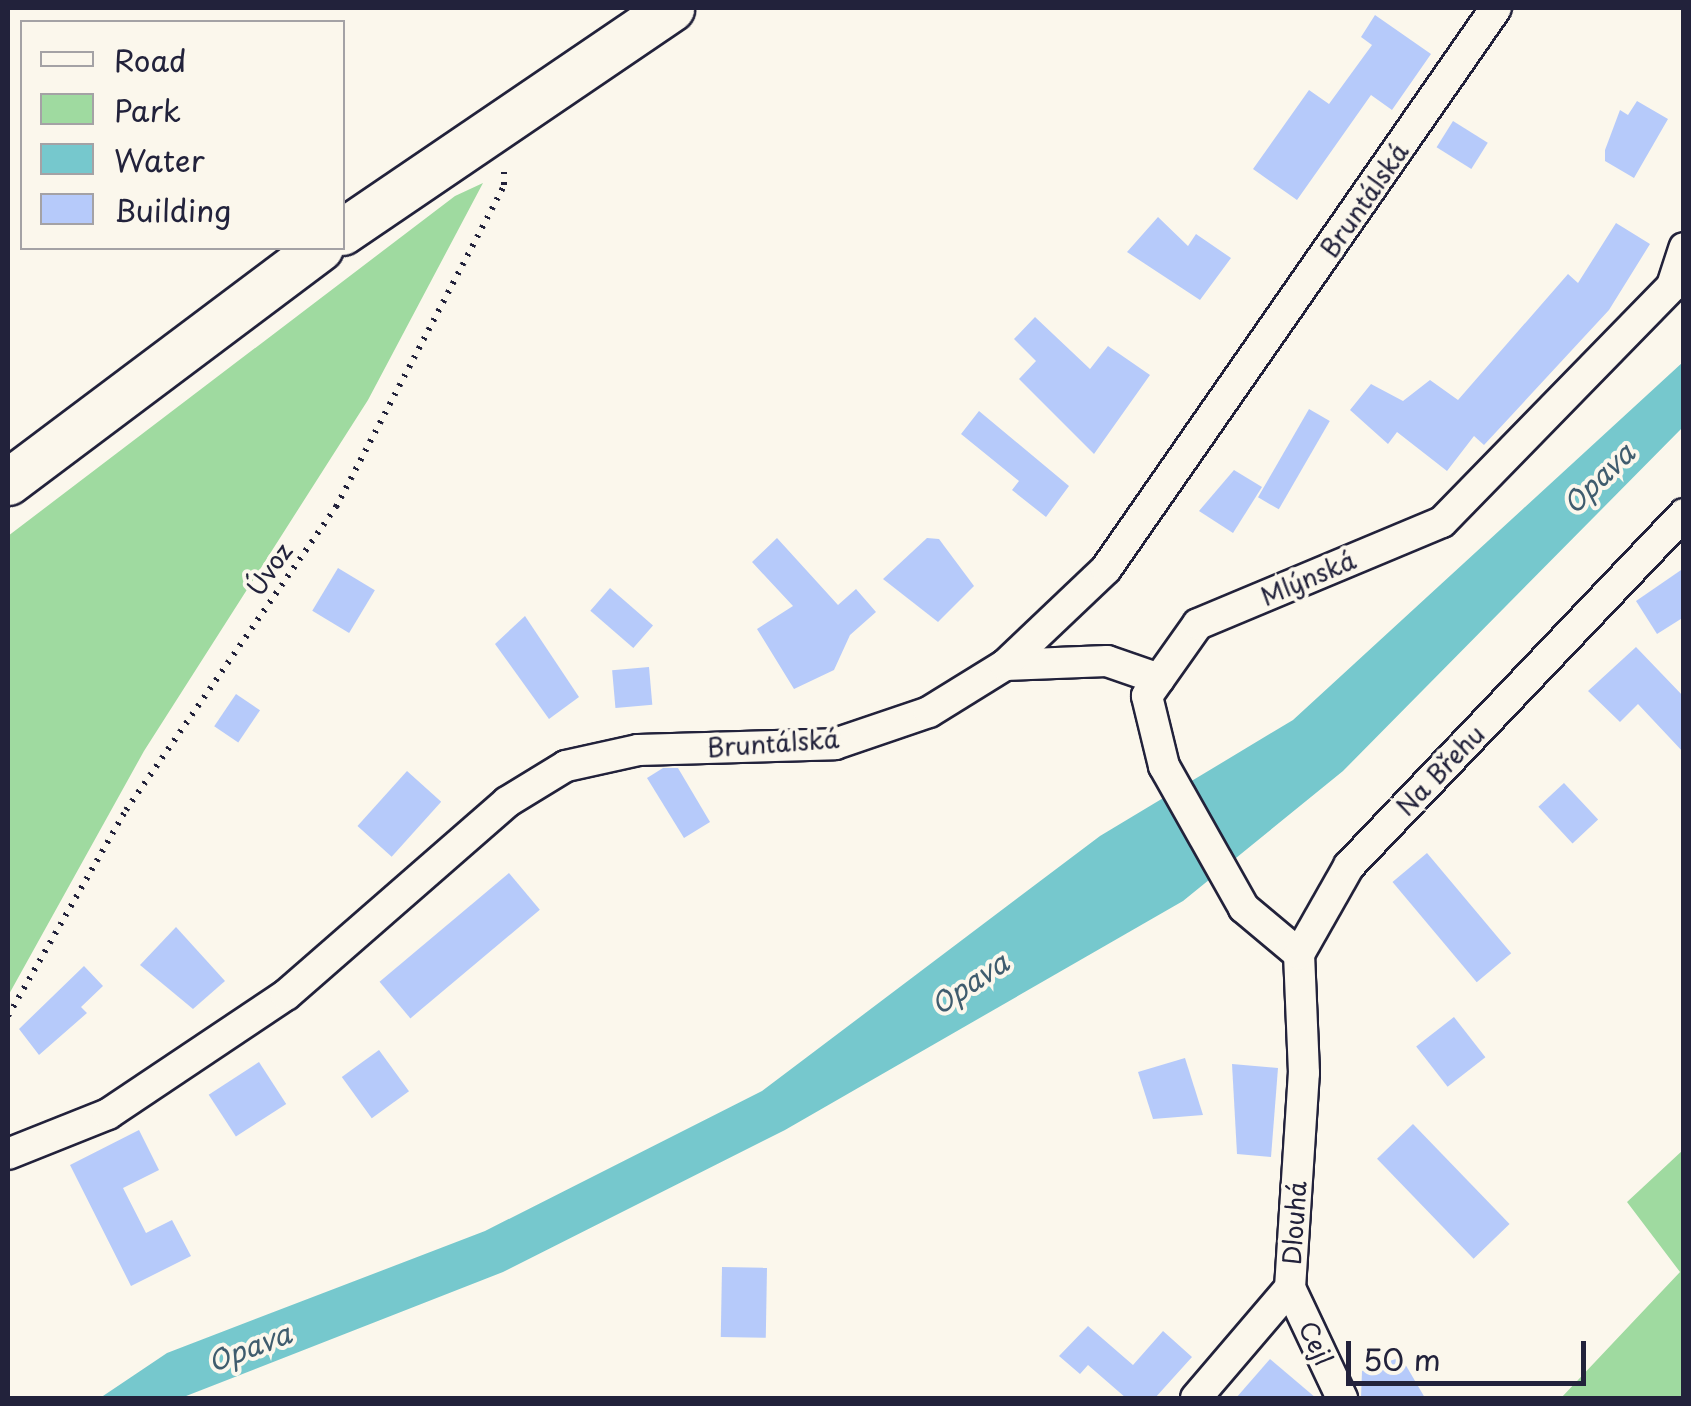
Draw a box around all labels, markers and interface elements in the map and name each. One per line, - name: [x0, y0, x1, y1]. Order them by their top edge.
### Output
- legend: [20, 20, 345, 250]
- text: Road: [114, 37, 187, 82]
- text: Park: [114, 87, 181, 132]
- text: Water: [114, 137, 205, 182]
- street label: Bruntálská: [1314, 137, 1414, 263]
- text: Building: [114, 187, 231, 232]
- water label: Opava: [1555, 436, 1641, 520]
- street label: Úvoz: [240, 537, 298, 601]
- street label: Mlýnská: [1256, 545, 1360, 611]
- street label: Na Břehu: [1390, 719, 1490, 821]
- street label: Bruntálská: [706, 723, 840, 763]
- water label: Opava: [924, 945, 1014, 1021]
- street label: Dlouhá: [1276, 1180, 1312, 1266]
- water label: Opava: [203, 1316, 295, 1378]
- street label: Cejl: [1293, 1316, 1339, 1370]
- scale bar: [1351, 1321, 1591, 1383]
- text: 50 m: [1363, 1336, 1441, 1381]

